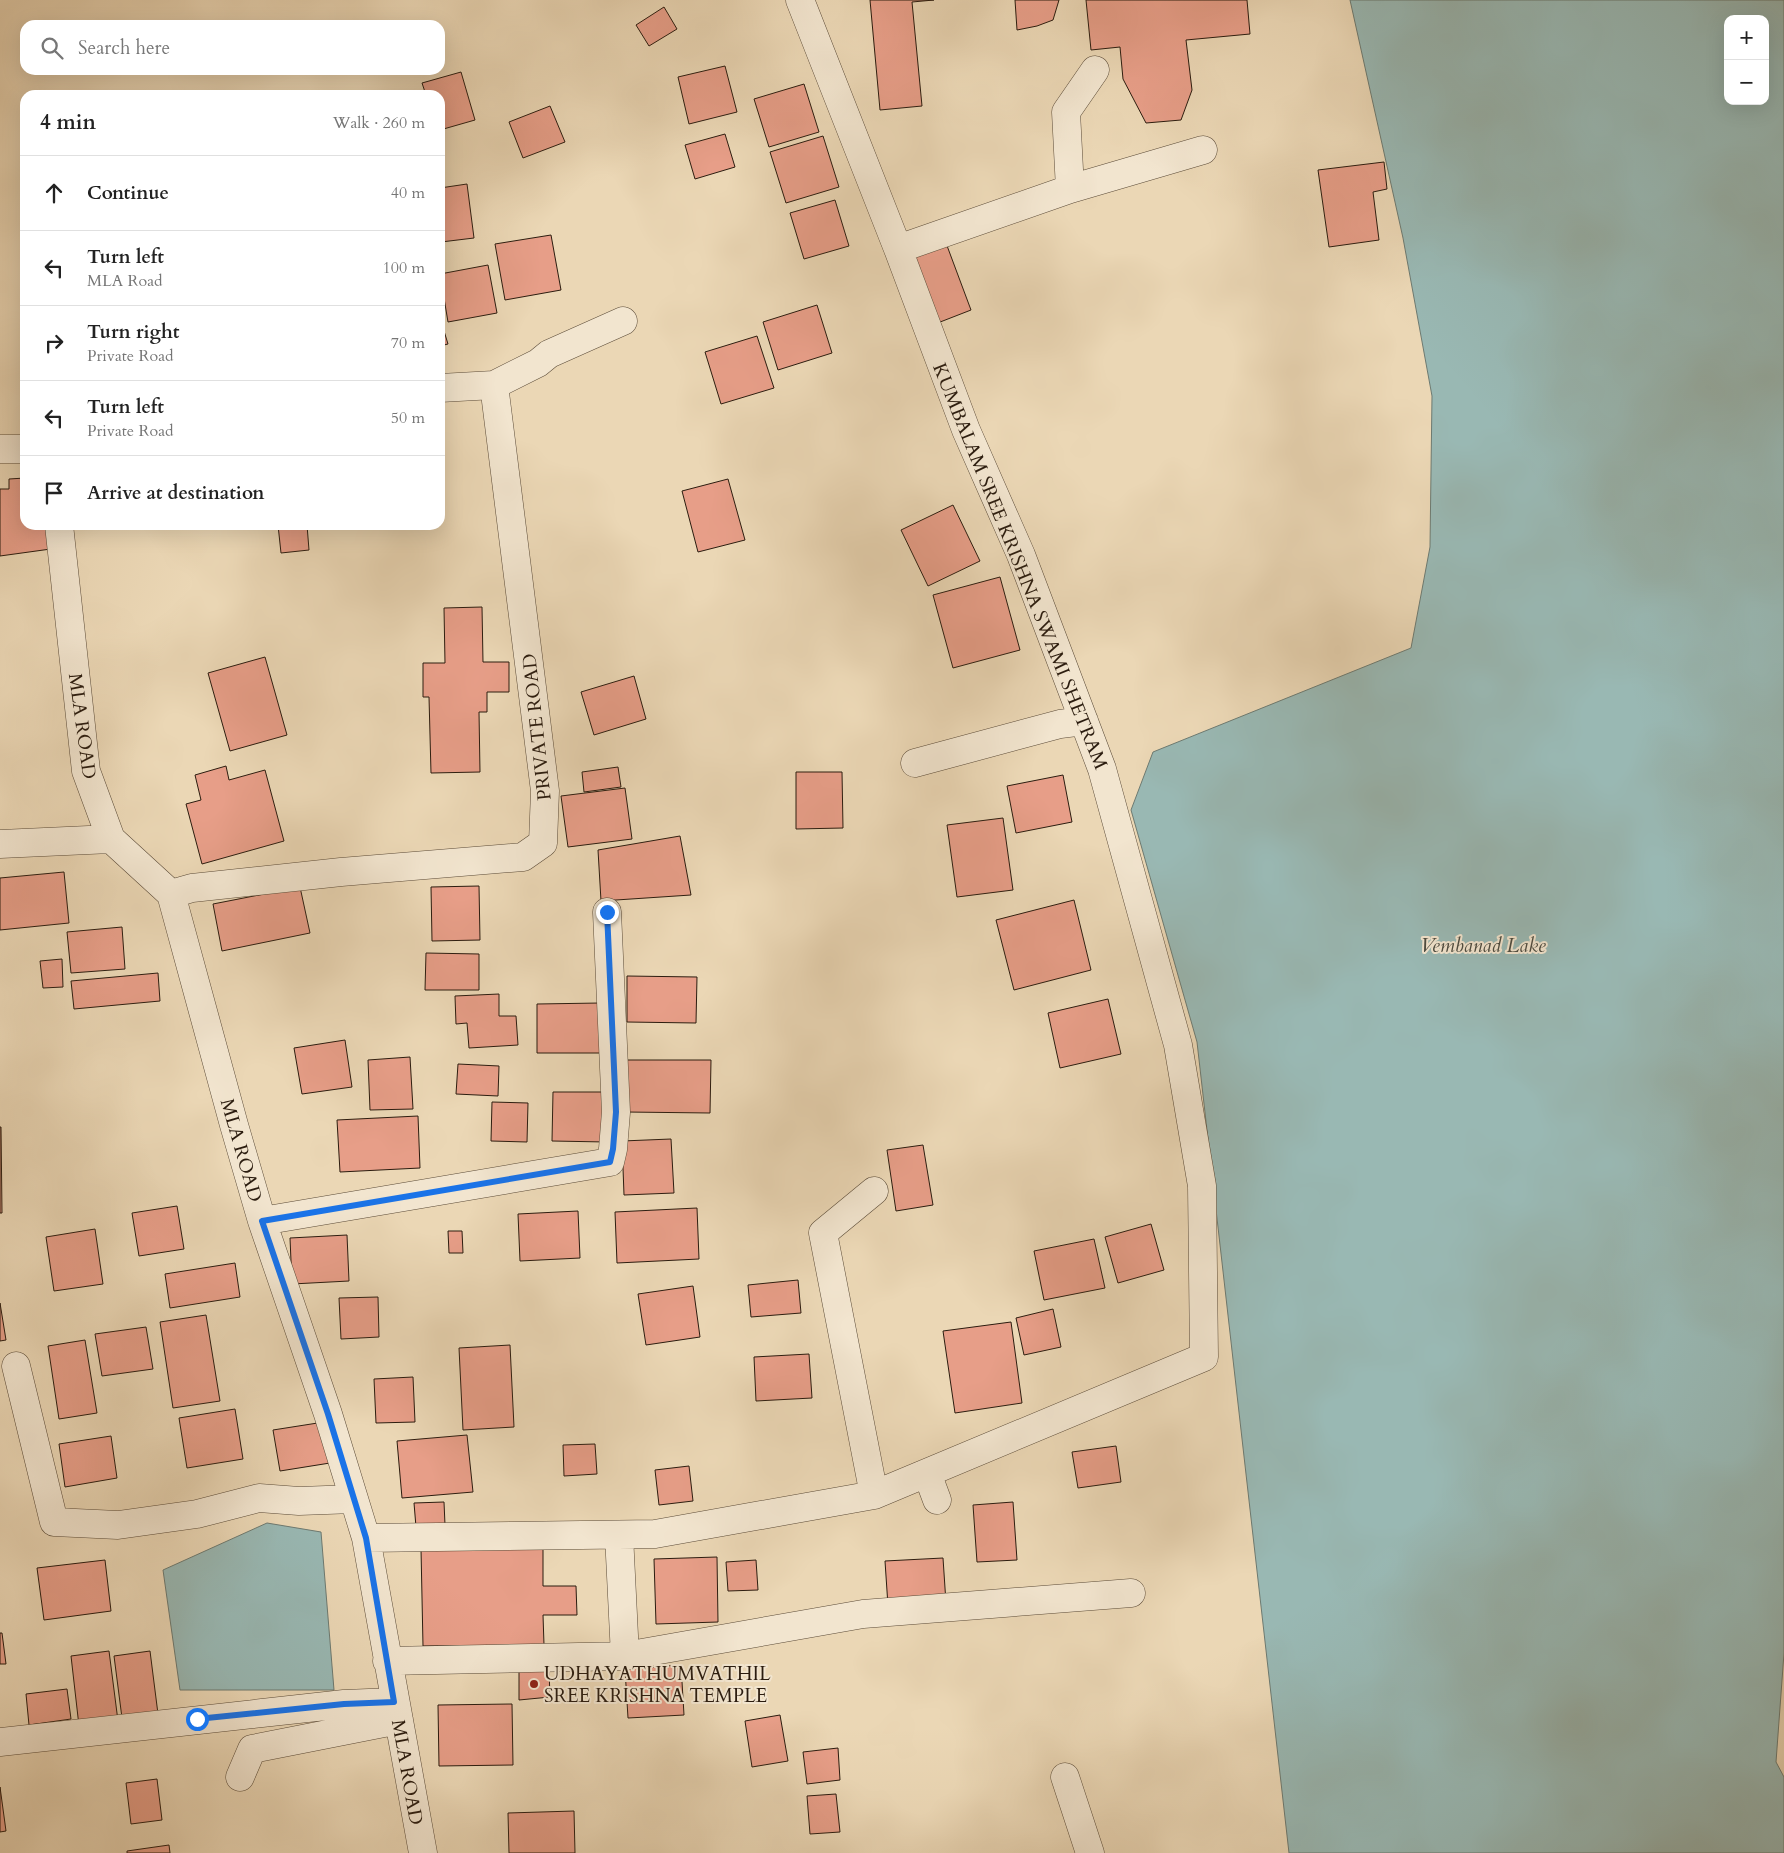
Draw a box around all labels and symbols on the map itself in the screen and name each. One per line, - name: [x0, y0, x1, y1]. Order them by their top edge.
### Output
- street label: KUMBALAM SREE KRISHNA SWAMI SHETRAM: [926, 359, 1114, 774]
- street label: PRIVATE ROAD: [516, 652, 558, 802]
- street label: MLA ROAD: [62, 672, 102, 781]
- route end: [596, 901, 619, 924]
- water label: Vembanad Lake: [1420, 932, 1546, 959]
- street label: MLA ROAD: [214, 1095, 268, 1205]
- place label: UDHAYATHUMVATHIL SREE KRISHNA TEMPLE: [544, 1661, 771, 1709]
- marker: UDHAYATHUMVATHIL SREE KRISHNA TEMPLE: [528, 1678, 540, 1690]
- route start: [186, 1708, 209, 1731]
- street label: MLA ROAD: [385, 1717, 429, 1827]

